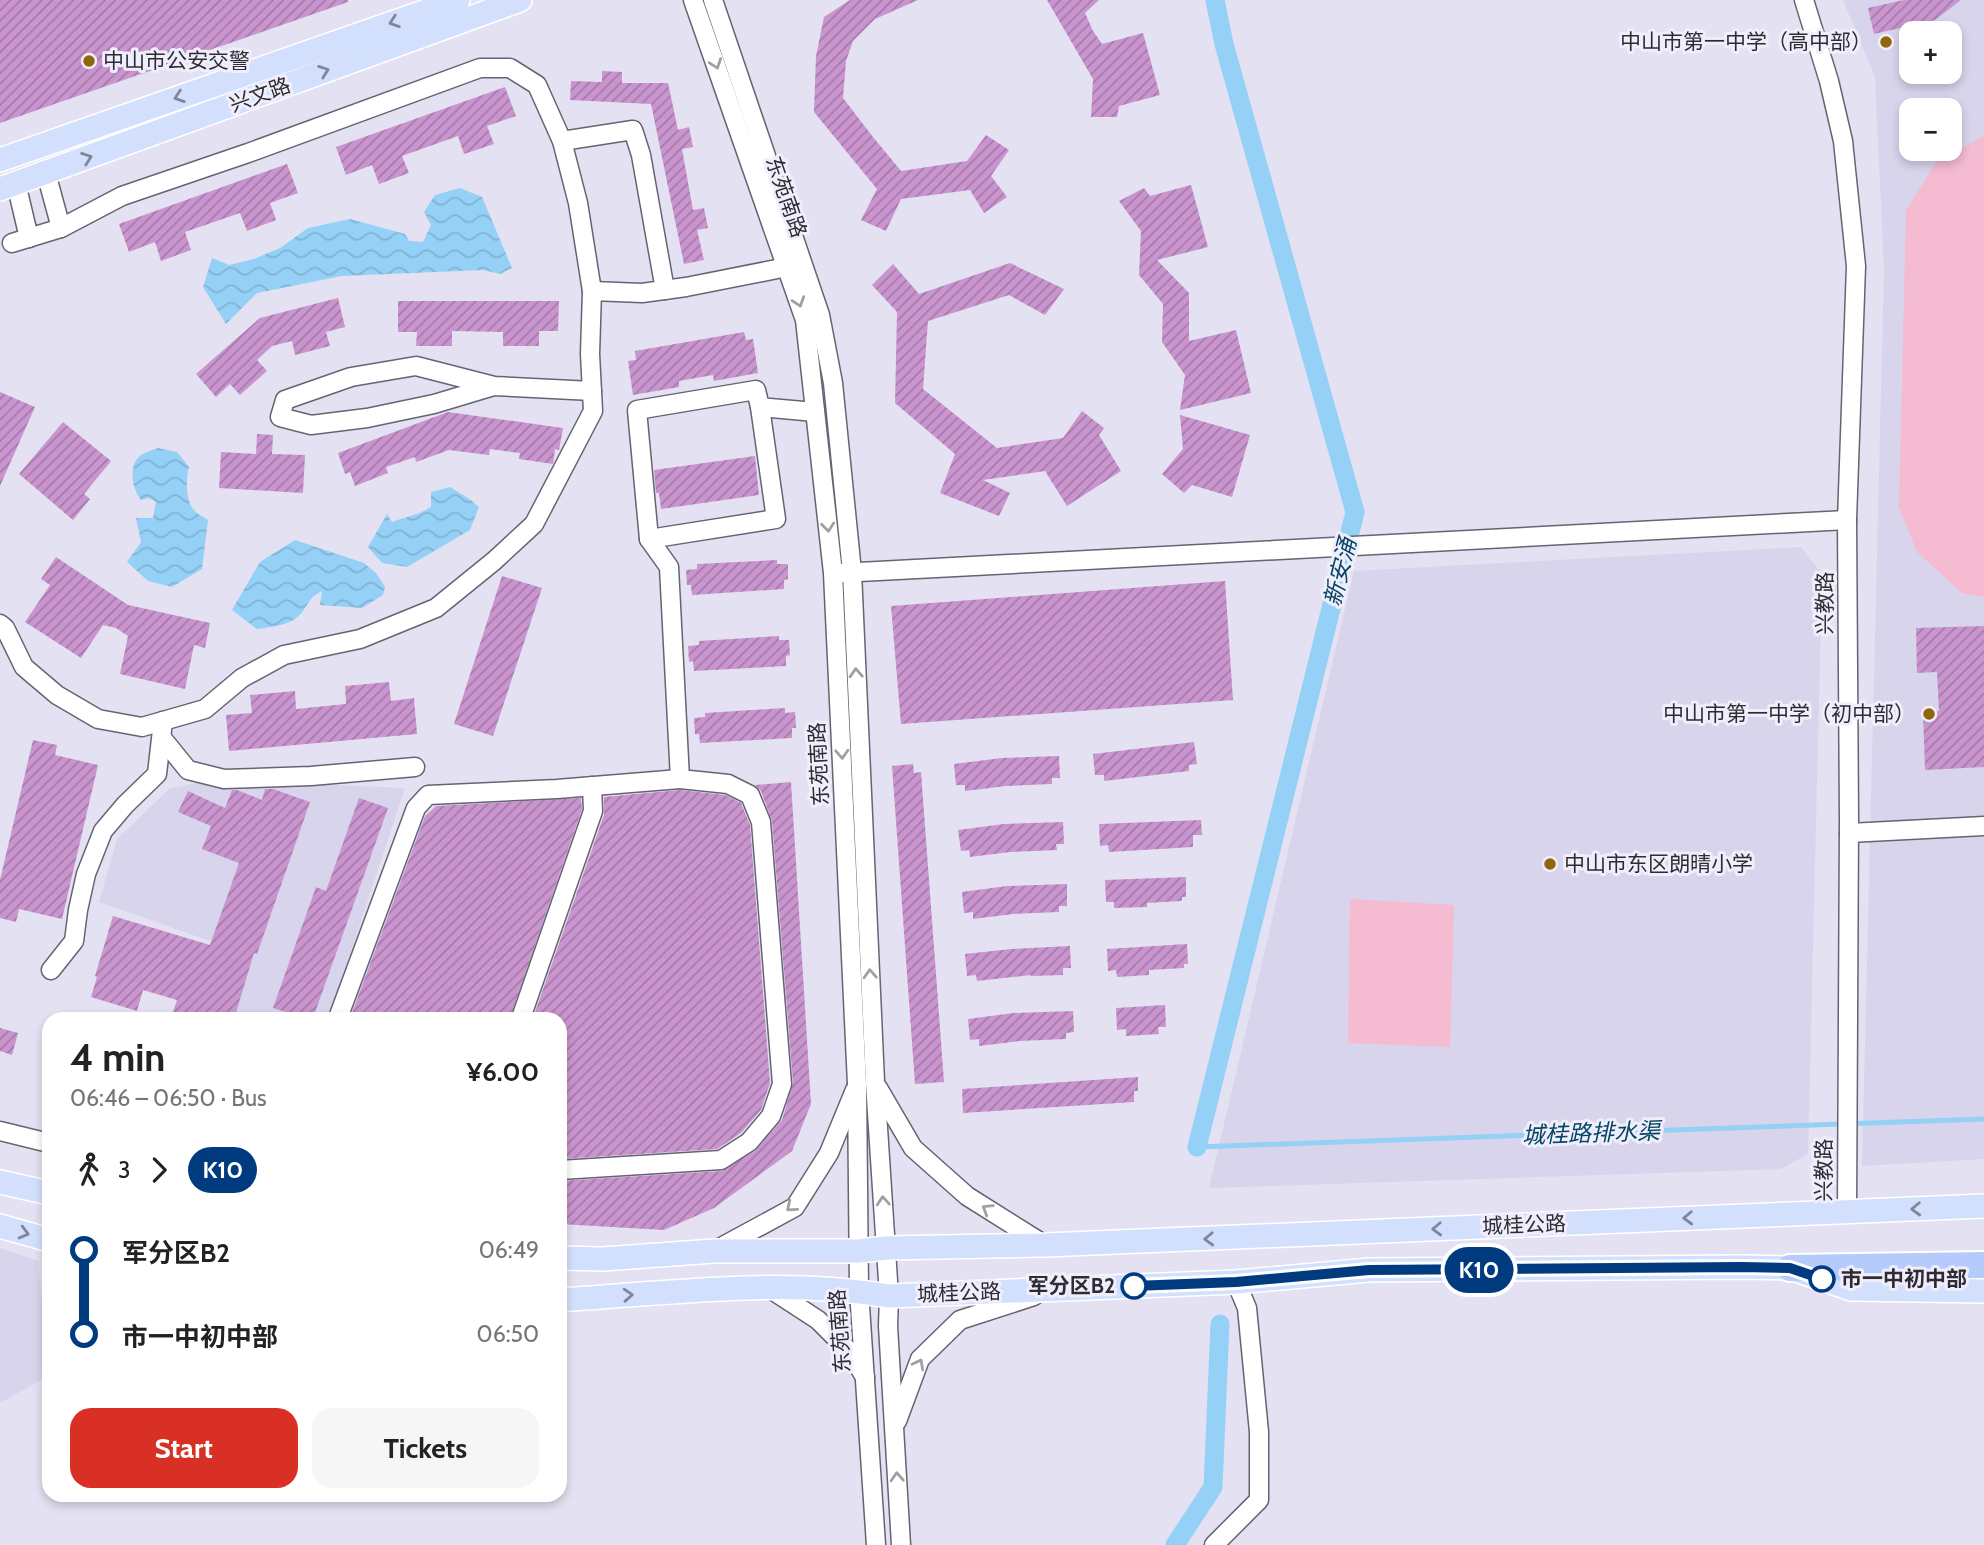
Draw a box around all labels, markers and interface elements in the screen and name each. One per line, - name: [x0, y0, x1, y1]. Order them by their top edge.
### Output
- one-way arrow: [388, 14, 400, 28]
- map controls: [1899, 21, 1962, 161]
- button: +: [1899, 21, 1962, 84]
- place label: 中山市第一中学（高中部）: [1620, 29, 1872, 54]
- marker: 中山市第一中学（高中部）: [1878, 34, 1894, 50]
- place label: 中山市公安交警: [103, 48, 250, 73]
- marker: 中山市公安交警: [81, 53, 97, 69]
- one-way arrow: [708, 58, 722, 70]
- one-way arrow: [318, 66, 330, 80]
- street label: 兴文路: [226, 72, 294, 117]
- one-way arrow: [173, 89, 185, 103]
- button: −: [1899, 98, 1962, 161]
- one-way arrow: [81, 152, 93, 166]
- street label: 东苑南路: [761, 153, 812, 241]
- one-way arrow: [791, 296, 805, 308]
- one-way arrow: [820, 522, 835, 533]
- water label: 新安涌: [1318, 532, 1363, 609]
- street label: 兴教路: [1812, 572, 1837, 635]
- one-way arrow: [849, 667, 864, 678]
- place label: 中山市第一中学（初中部）: [1663, 701, 1915, 726]
- marker: 中山市第一中学（初中部）: [1921, 706, 1937, 722]
- street label: 东苑南路: [804, 721, 833, 807]
- one-way arrow: [834, 749, 849, 760]
- place label: 中山市东区朗晴小学: [1564, 851, 1753, 876]
- marker: 中山市东区朗晴小学: [1542, 856, 1558, 872]
- one-way arrow: [862, 968, 877, 979]
- text: 4 min: [70, 1034, 165, 1081]
- text: ¥6.00: [466, 1056, 539, 1088]
- text: 06:46 – 06:50 · Bus: [70, 1084, 267, 1112]
- water label: 城桂路排水渠: [1522, 1116, 1663, 1149]
- street label: 兴教路: [1811, 1139, 1836, 1202]
- icon: walk: [70, 1151, 108, 1189]
- icon: forward: [140, 1151, 178, 1189]
- text: K10: [202, 1155, 243, 1184]
- text: 3: [118, 1156, 130, 1184]
- one-way arrow: [876, 1195, 891, 1206]
- one-way arrow: [786, 1198, 799, 1211]
- one-way arrow: [1910, 1202, 1921, 1217]
- one-way arrow: [982, 1205, 995, 1218]
- street label: 城桂公路: [1482, 1211, 1566, 1238]
- one-way arrow: [1683, 1211, 1694, 1226]
- one-way arrow: [1431, 1221, 1442, 1236]
- one-way arrow: [18, 1225, 30, 1239]
- one-way arrow: [1204, 1231, 1215, 1246]
- text: 06:49: [479, 1236, 539, 1264]
- text: 军分区B2: [122, 1237, 230, 1269]
- line badge: K10: [1439, 1247, 1519, 1293]
- text: K10: [1459, 1255, 1499, 1284]
- marker: 市一中初中部: [1809, 1266, 1835, 1292]
- place label: 市一中初中部: [1841, 1266, 1967, 1291]
- place label: 军分区B2: [1028, 1273, 1115, 1298]
- marker: 军分区B2: [1121, 1273, 1147, 1299]
- street label: 城桂公路: [917, 1279, 1001, 1306]
- one-way arrow: [623, 1288, 634, 1303]
- street label: 东苑南路: [824, 1288, 855, 1374]
- text: 06:50: [477, 1320, 539, 1348]
- text: 市一中初中部: [122, 1321, 278, 1353]
- one-way arrow: [911, 1359, 925, 1372]
- button: Start: [70, 1408, 298, 1488]
- button: Tickets: [312, 1408, 539, 1488]
- one-way arrow: [890, 1471, 905, 1482]

